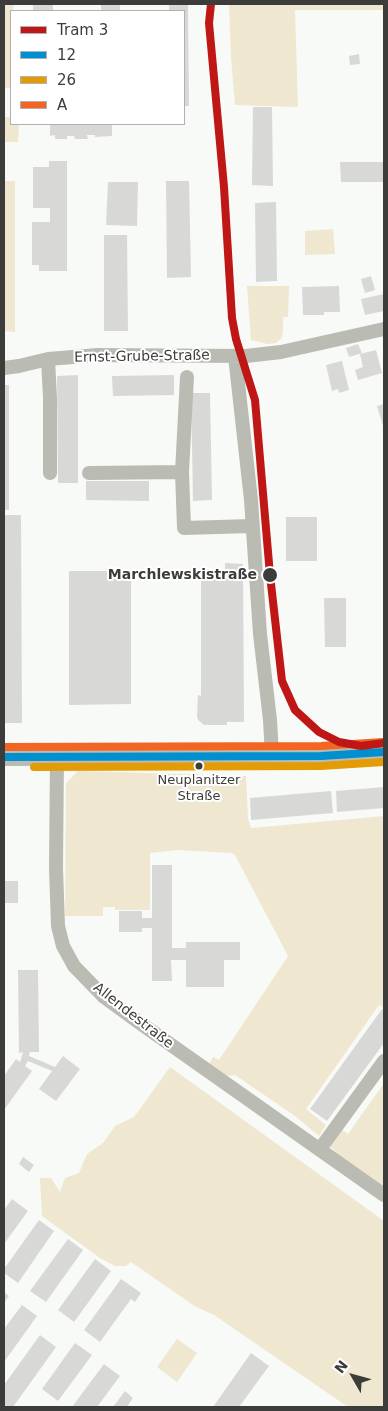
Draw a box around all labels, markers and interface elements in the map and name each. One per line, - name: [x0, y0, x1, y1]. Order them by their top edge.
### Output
- legend: [10, 10, 185, 125]
- text: Tram 3: [57, 21, 108, 39]
- text: 12: [57, 46, 76, 64]
- text: 26: [57, 71, 76, 89]
- text: A: [57, 96, 67, 114]
- street label: Ernst-Grube-Straße: [74, 347, 210, 367]
- marker: Marchlewskistraße: [261, 566, 279, 584]
- place label: Marchlewskistraße: [108, 567, 257, 583]
- marker: Neuplanitzer Straße: [194, 761, 204, 771]
- place label: Neuplanitzer Straße: [158, 773, 240, 804]
- street label: Allendestraße: [90, 980, 176, 1052]
- north arrow: [328, 1351, 378, 1401]
- text: N: [331, 1357, 351, 1376]

